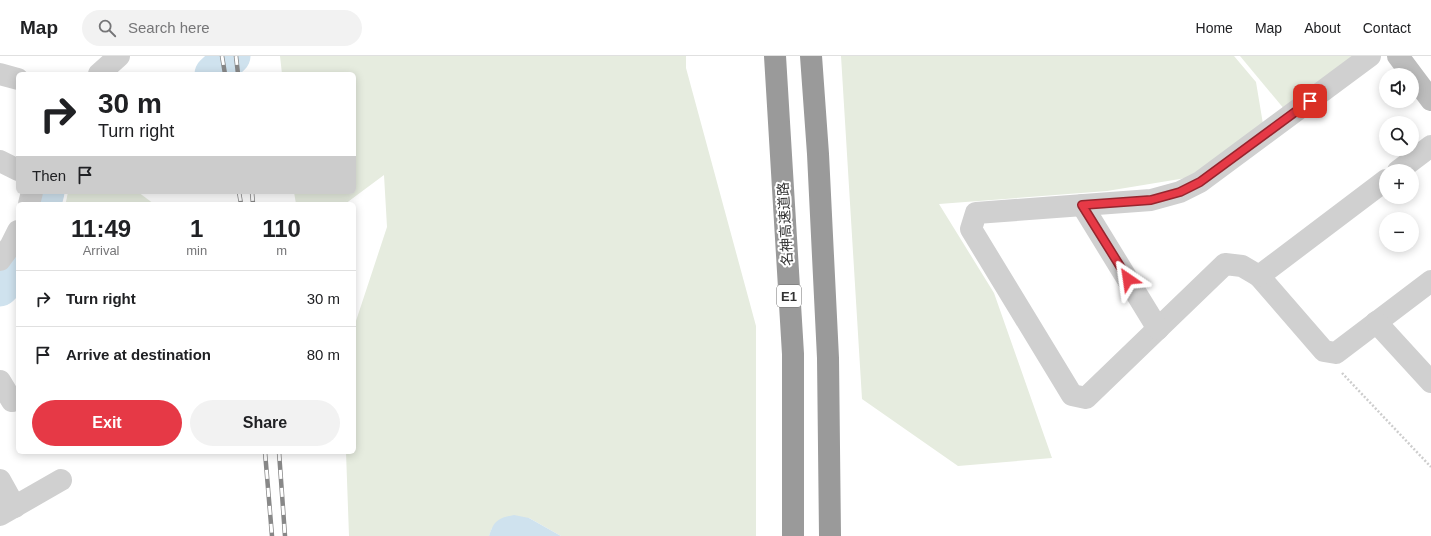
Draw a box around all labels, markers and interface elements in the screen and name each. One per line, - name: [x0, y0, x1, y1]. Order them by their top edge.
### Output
- search box: [82, 10, 362, 46]
- text: Map: [20, 17, 58, 38]
- icon: search: [96, 17, 118, 39]
- text: Search here: [128, 19, 210, 36]
- text: Home: [1196, 20, 1233, 36]
- text: Map: [1255, 20, 1282, 36]
- text: About: [1304, 20, 1341, 36]
- text: Contact: [1363, 20, 1411, 36]
- map controls: [1379, 68, 1419, 252]
- button: sound: [1379, 68, 1419, 108]
- pin: [1293, 84, 1327, 118]
- icon: right: [32, 88, 84, 140]
- text: 30 m: [98, 88, 162, 119]
- icon: arrive: [1299, 90, 1321, 112]
- button: search: [1379, 116, 1419, 156]
- text: Turn right: [98, 121, 174, 141]
- icon: arrive: [74, 164, 96, 186]
- button: +: [1379, 164, 1419, 204]
- text: Then: [32, 167, 66, 184]
- street label: 名神高速道路: [775, 182, 795, 266]
- button: −: [1379, 212, 1419, 252]
- text: 11:49: [71, 215, 131, 242]
- text: 1: [190, 215, 203, 242]
- text: 110: [262, 215, 301, 242]
- text: Arrival: [83, 243, 120, 258]
- text: min: [186, 243, 207, 258]
- text: m: [276, 243, 287, 258]
- position arrow: [1107, 258, 1149, 300]
- road number: E1: [777, 285, 801, 307]
- icon: right: [32, 288, 54, 310]
- text: Turn right: [66, 290, 136, 307]
- text: 30 m: [307, 290, 340, 307]
- icon: arrive: [32, 344, 54, 366]
- text: Arrive at destination: [66, 346, 211, 363]
- text: 80 m: [307, 346, 340, 363]
- button: Exit: [32, 400, 182, 446]
- button: Share: [190, 400, 340, 446]

